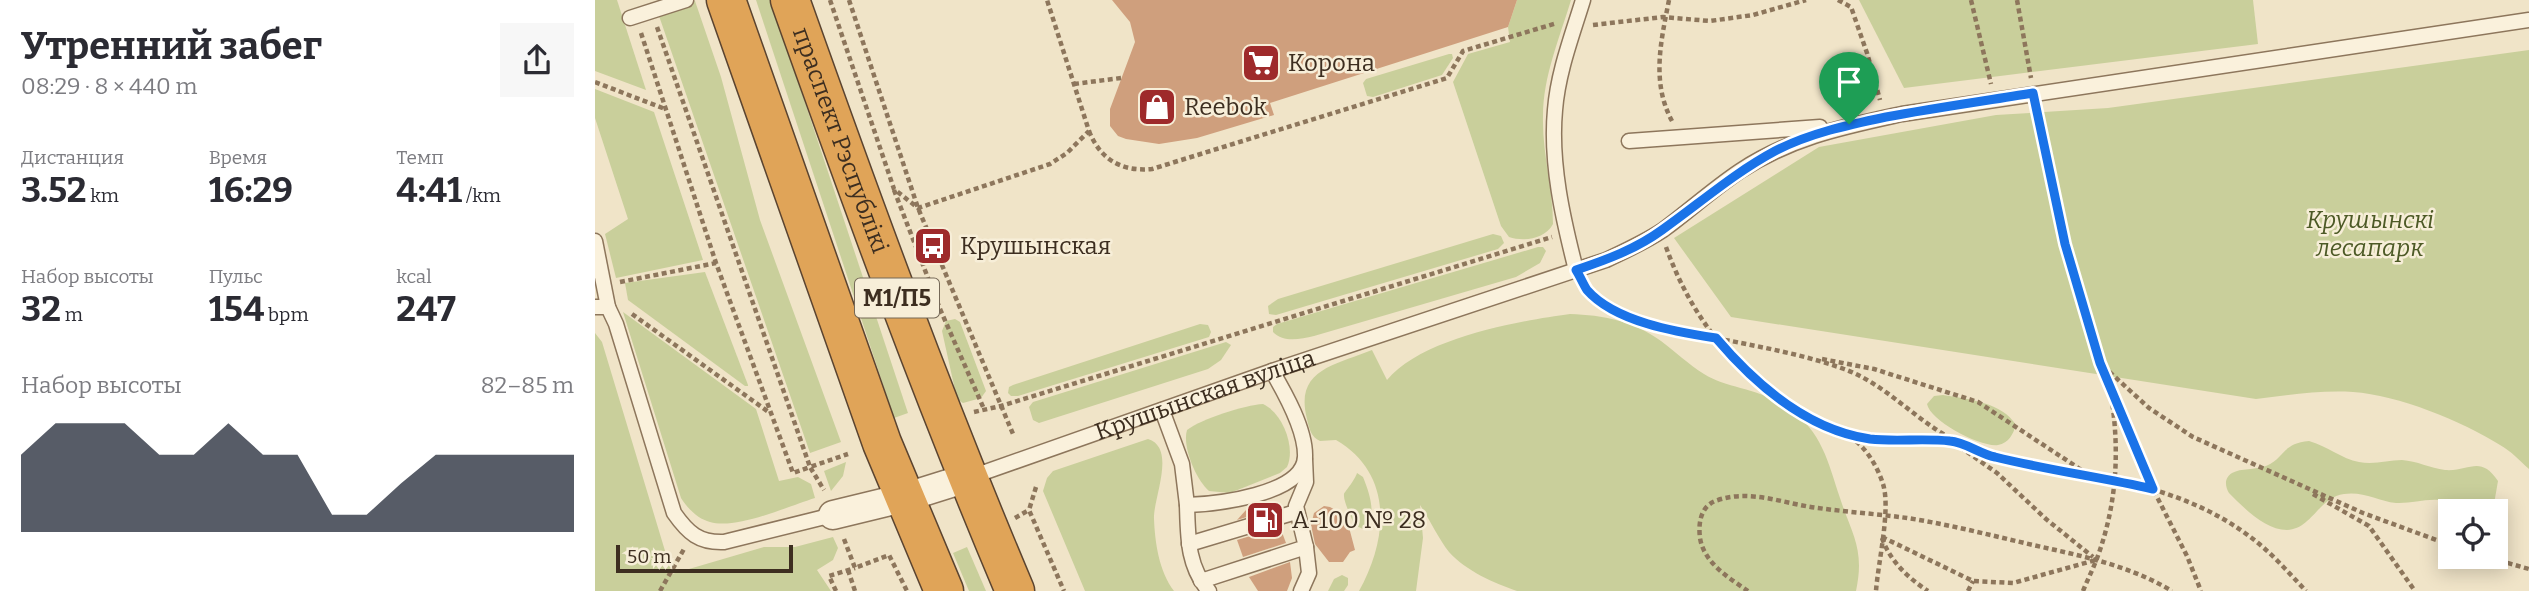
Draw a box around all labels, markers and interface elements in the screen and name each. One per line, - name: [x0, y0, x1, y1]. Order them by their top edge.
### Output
- text: Утренний забег: [21, 23, 322, 69]
- button: share: [500, 23, 574, 97]
- street label: праспект Рэспублікі: [787, 24, 894, 257]
- supermarket icon: Корона: [1240, 42, 1282, 84]
- place label: Корона: [1288, 49, 1375, 77]
- pin: [1819, 52, 1879, 124]
- icon: arrive: [1830, 63, 1868, 101]
- text: 08:29 · 8 × 440 m: [21, 72, 197, 100]
- shop icon: Reebok: [1136, 86, 1178, 128]
- place label: Reebok: [1184, 93, 1267, 121]
- text: Дистанция: [21, 146, 124, 169]
- text: Время: [209, 146, 267, 169]
- text: Темп: [396, 146, 444, 169]
- text: 3.52: [21, 169, 86, 211]
- text: 16:29: [209, 169, 293, 211]
- text: 4:41: [396, 169, 462, 211]
- text: km: [86, 184, 119, 207]
- text: /km: [462, 184, 501, 207]
- park label: Крушынскі лесапарк: [2306, 206, 2434, 262]
- bus stop icon: Крушынская: [912, 225, 954, 267]
- place label: Крушынская: [960, 232, 1111, 260]
- text: Набор высоты: [21, 265, 154, 288]
- text: Пульс: [209, 265, 263, 288]
- text: kcal: [396, 265, 432, 288]
- road number: М1/П5: [855, 278, 939, 318]
- text: 32: [21, 288, 61, 330]
- text: 154: [209, 288, 264, 330]
- text: 247: [396, 288, 456, 330]
- text: m: [61, 303, 83, 326]
- text: bpm: [264, 303, 309, 326]
- street label: Крушынская вуліца: [1091, 344, 1319, 446]
- text: Набор высоты: [21, 371, 182, 399]
- text: 82–85 m: [481, 371, 574, 399]
- fuel station icon: А-100 № 28: [1244, 499, 1286, 541]
- map controls: [2438, 499, 2508, 569]
- button: locate: [2438, 499, 2508, 569]
- place label: А-100 № 28: [1292, 506, 1426, 534]
- scale bar: [616, 542, 793, 574]
- text: 50 m: [627, 545, 671, 568]

